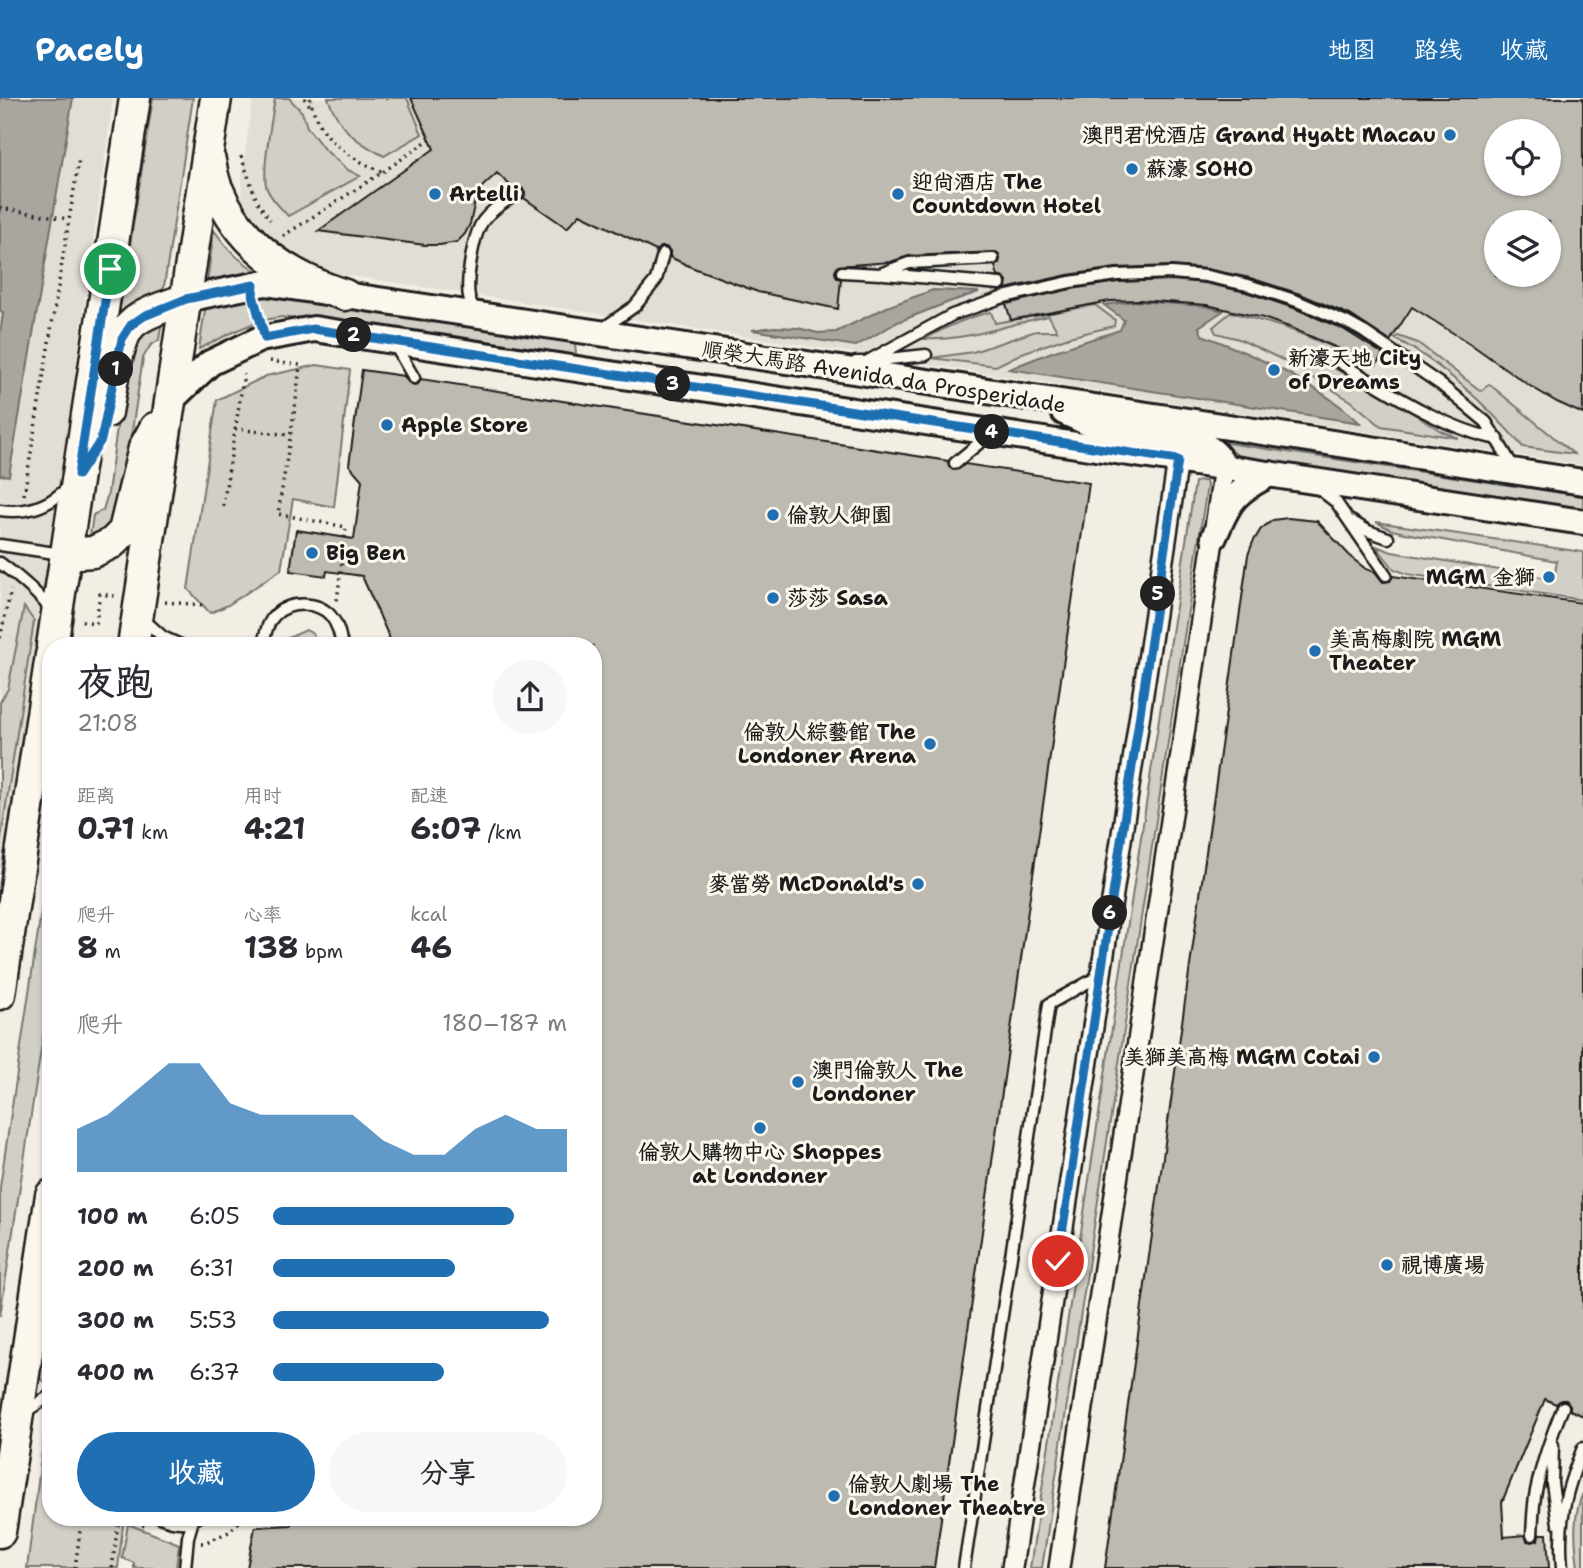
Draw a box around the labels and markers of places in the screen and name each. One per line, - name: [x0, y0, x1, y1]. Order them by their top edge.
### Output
- place label: 澳門君悅酒店 Grand Hyatt Macau: [1082, 121, 1436, 149]
- marker: 澳門君悅酒店 Grand Hyatt Macau: [1442, 127, 1458, 143]
- place label: 蘇濠 SOHO: [1146, 155, 1253, 183]
- marker: 蘇濠 SOHO: [1124, 161, 1140, 177]
- place label: 迎尚酒店 The Countdown Hotel: [912, 168, 1101, 220]
- place label: Artelli: [449, 180, 519, 208]
- marker: Artelli: [427, 186, 443, 202]
- marker: 迎尚酒店 The Countdown Hotel: [890, 186, 906, 202]
- pin: [80, 239, 140, 299]
- pin: 2: [336, 317, 372, 352]
- place label: 新濠天地 City of Dreams: [1288, 344, 1421, 396]
- pin: 1: [99, 352, 134, 386]
- marker: 新濠天地 City of Dreams: [1266, 362, 1282, 378]
- pin: 3: [656, 366, 690, 402]
- place label: Apple Store: [401, 411, 528, 439]
- pin: 4: [974, 414, 1010, 450]
- marker: Apple Store: [379, 417, 395, 433]
- place label: 倫敦人御園: [787, 501, 892, 529]
- marker: 倫敦人御園: [765, 507, 781, 523]
- place label: Big Ben: [326, 539, 406, 567]
- marker: Big Ben: [304, 545, 320, 561]
- place label: MGM 金獅: [1426, 563, 1535, 591]
- marker: MGM 金獅: [1541, 569, 1557, 585]
- pin: 5: [1140, 576, 1176, 612]
- place label: 莎莎 Sasa: [787, 584, 889, 612]
- marker: 莎莎 Sasa: [765, 590, 781, 606]
- place label: 美高梅劇院 MGM Theater: [1329, 625, 1502, 677]
- marker: 美高梅劇院 MGM Theater: [1307, 643, 1323, 659]
- place label: 倫敦人綜藝館 The Londoner Arena: [738, 718, 917, 770]
- marker: 倫敦人綜藝館 The Londoner Arena: [922, 736, 938, 752]
- place label: 麥當勞 McDonald's: [708, 870, 904, 898]
- marker: 麥當勞 McDonald's: [910, 876, 926, 892]
- pin: 6: [1092, 896, 1128, 930]
- place label: 美獅美高梅 MGM Cotai: [1124, 1043, 1360, 1071]
- marker: 美獅美高梅 MGM Cotai: [1366, 1049, 1382, 1065]
- place label: 澳門倫敦人 The Londoner: [812, 1056, 964, 1108]
- marker: 澳門倫敦人 The Londoner: [790, 1074, 806, 1090]
- marker: 倫敦人購物中心 Shoppes at Londoner: [752, 1120, 768, 1136]
- place label: 倫敦人購物中心 Shoppes at Londoner: [638, 1138, 882, 1190]
- pin: [1028, 1231, 1088, 1291]
- place label: 視博廣場: [1401, 1251, 1485, 1279]
- marker: 視博廣場: [1379, 1257, 1395, 1273]
- place label: 倫敦人劇場 The Londoner Theatre: [848, 1470, 1046, 1522]
- marker: 倫敦人劇場 The Londoner Theatre: [826, 1488, 842, 1504]

